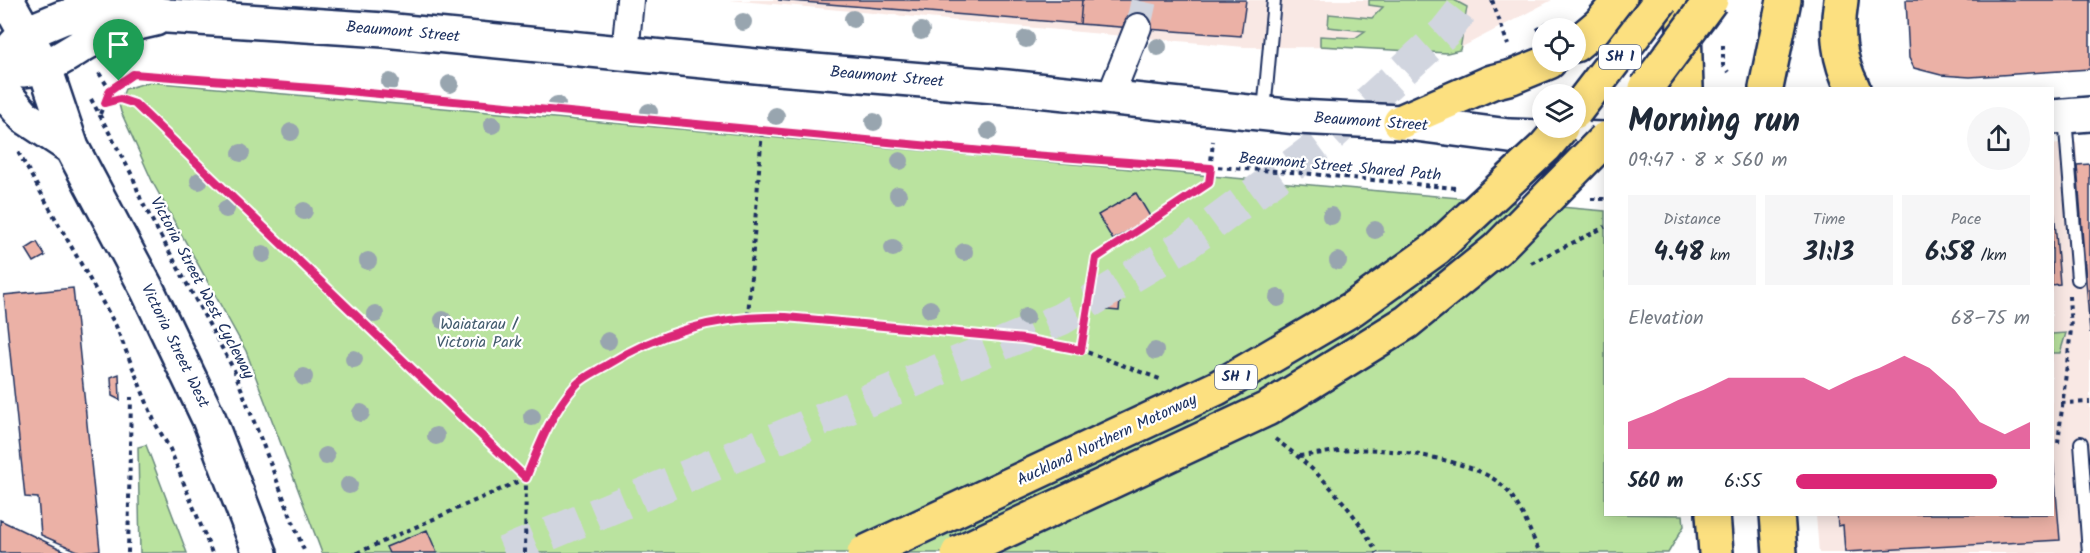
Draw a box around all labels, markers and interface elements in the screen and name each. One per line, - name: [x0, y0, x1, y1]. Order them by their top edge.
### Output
- street label: Beaumont Street: [345, 15, 462, 50]
- map controls: [1532, 18, 1586, 138]
- button: locate: [1532, 18, 1586, 72]
- pin: [93, 19, 144, 81]
- icon: arrive: [102, 28, 135, 61]
- road number: SH 1: [1599, 45, 1641, 69]
- street label: Beaumont Street: [829, 60, 946, 95]
- button: layers: [1532, 84, 1586, 138]
- text: Morning run: [1628, 96, 1800, 149]
- street label: Beaumont Street: [1313, 106, 1430, 139]
- button: share: [1967, 107, 2030, 170]
- text: 09:47 · 8 × 560 m: [1628, 145, 1787, 177]
- street label: Beaumont Street Shared Path: [1238, 146, 1442, 188]
- street label: Victoria Street West Cycleway: [146, 194, 258, 382]
- text: Distance: [1663, 207, 1721, 232]
- text: Time: [1813, 207, 1845, 232]
- text: Pace: [1951, 207, 1981, 232]
- text: 4.48: [1654, 232, 1704, 274]
- text: 31:13: [1804, 232, 1854, 274]
- text: 6:58: [1925, 232, 1974, 274]
- text: km: [1704, 243, 1730, 268]
- text: /km: [1974, 243, 2007, 268]
- street label: Victoria Street West: [137, 281, 213, 411]
- text: Elevation: [1628, 303, 1704, 335]
- text: 68–75 m: [1951, 303, 2030, 335]
- park label: Waiatarau / Victoria Park: [437, 312, 522, 355]
- road number: SH 1: [1215, 365, 1257, 389]
- street label: Auckland Northern Motorway: [1013, 387, 1202, 493]
- text: 560 m: [1628, 466, 1683, 498]
- text: 6:55: [1724, 466, 1762, 498]

